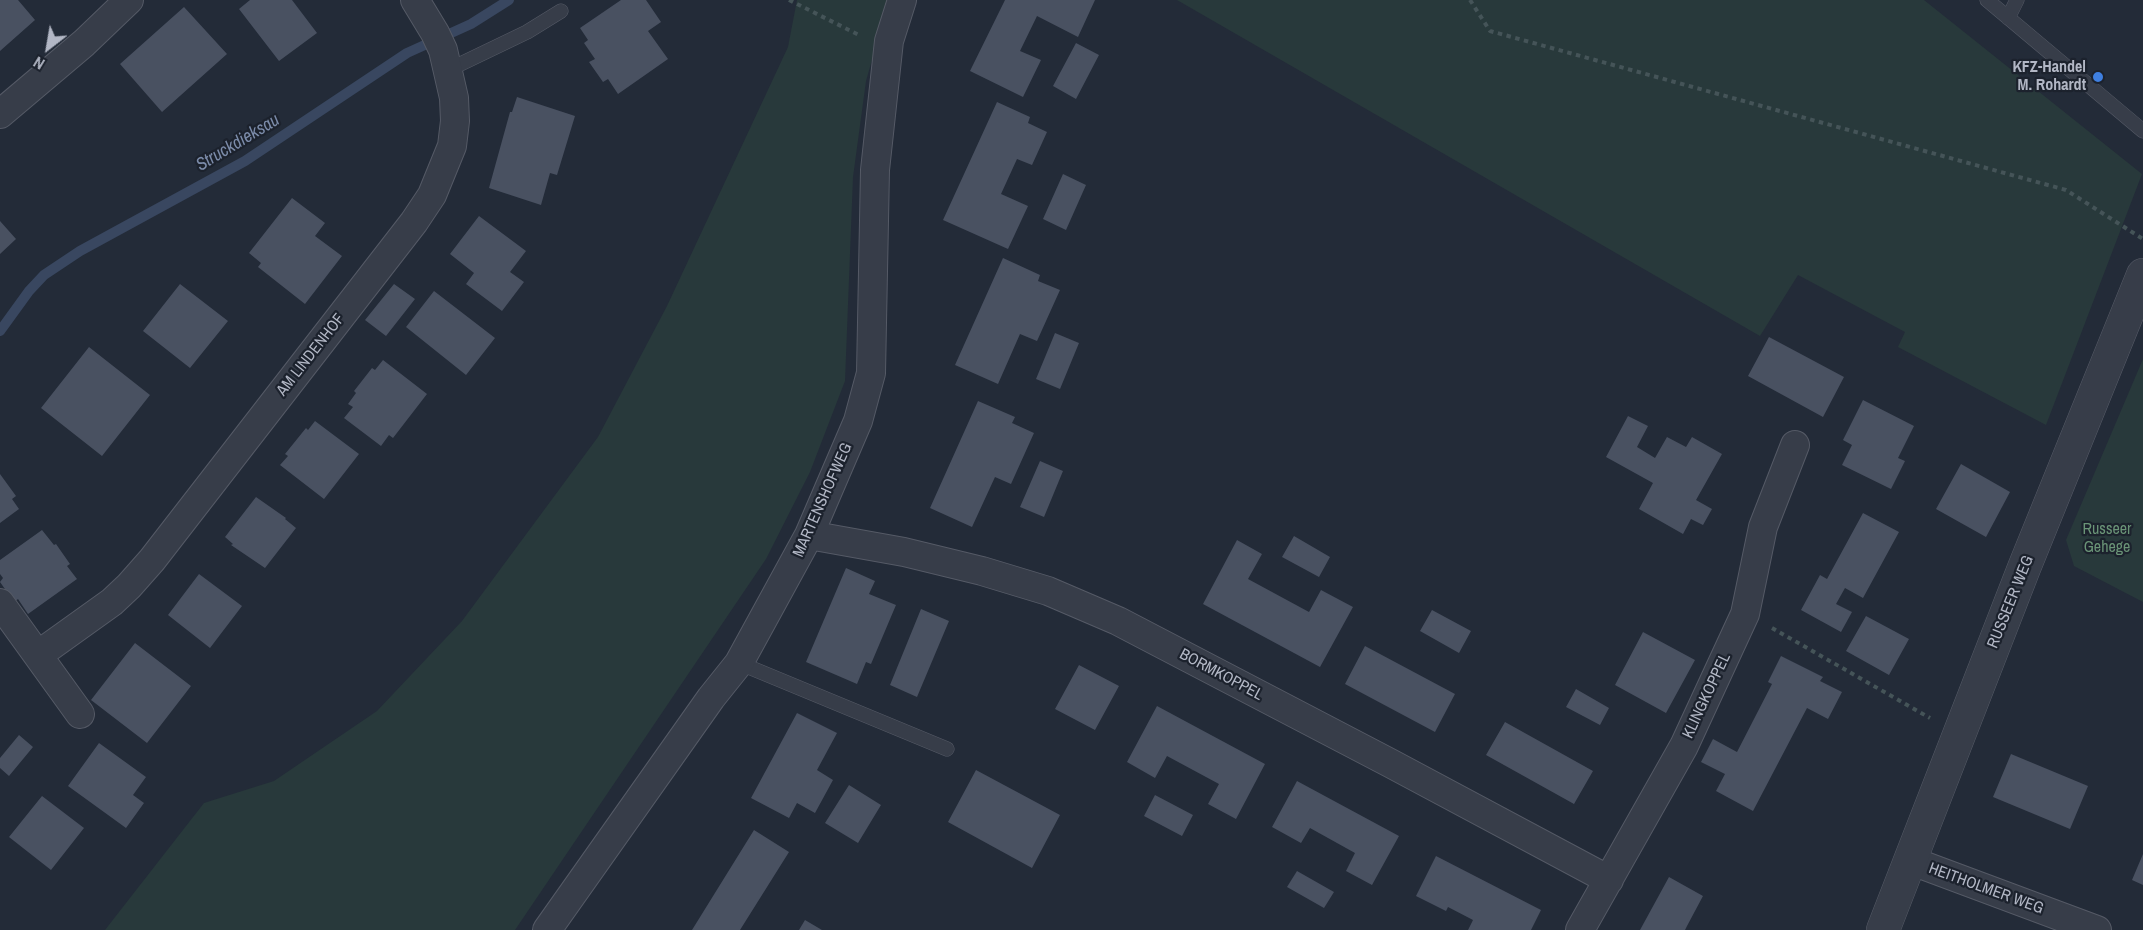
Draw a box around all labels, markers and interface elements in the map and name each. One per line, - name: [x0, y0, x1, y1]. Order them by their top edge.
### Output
- north arrow: [18, 18, 78, 78]
- text: N: [29, 52, 48, 75]
- place label: KFZ-Handel M. Rohardt: [2012, 58, 2086, 96]
- marker: KFZ-Handel M. Rohardt: [2091, 70, 2105, 84]
- water label: Struckdieksau: [192, 110, 284, 176]
- street label: AM LINDENHOF: [273, 310, 349, 400]
- street label: MARTENSHOFWEG: [789, 440, 857, 560]
- park label: Russeer Gehege: [2083, 520, 2131, 558]
- street label: RUSSEER WEG: [1984, 553, 2038, 651]
- street label: BORMKOPPEL: [1176, 645, 1266, 705]
- street label: KLINGKOPPEL: [1679, 650, 1735, 742]
- street label: HEITHOLMER WEG: [1926, 859, 2046, 919]

